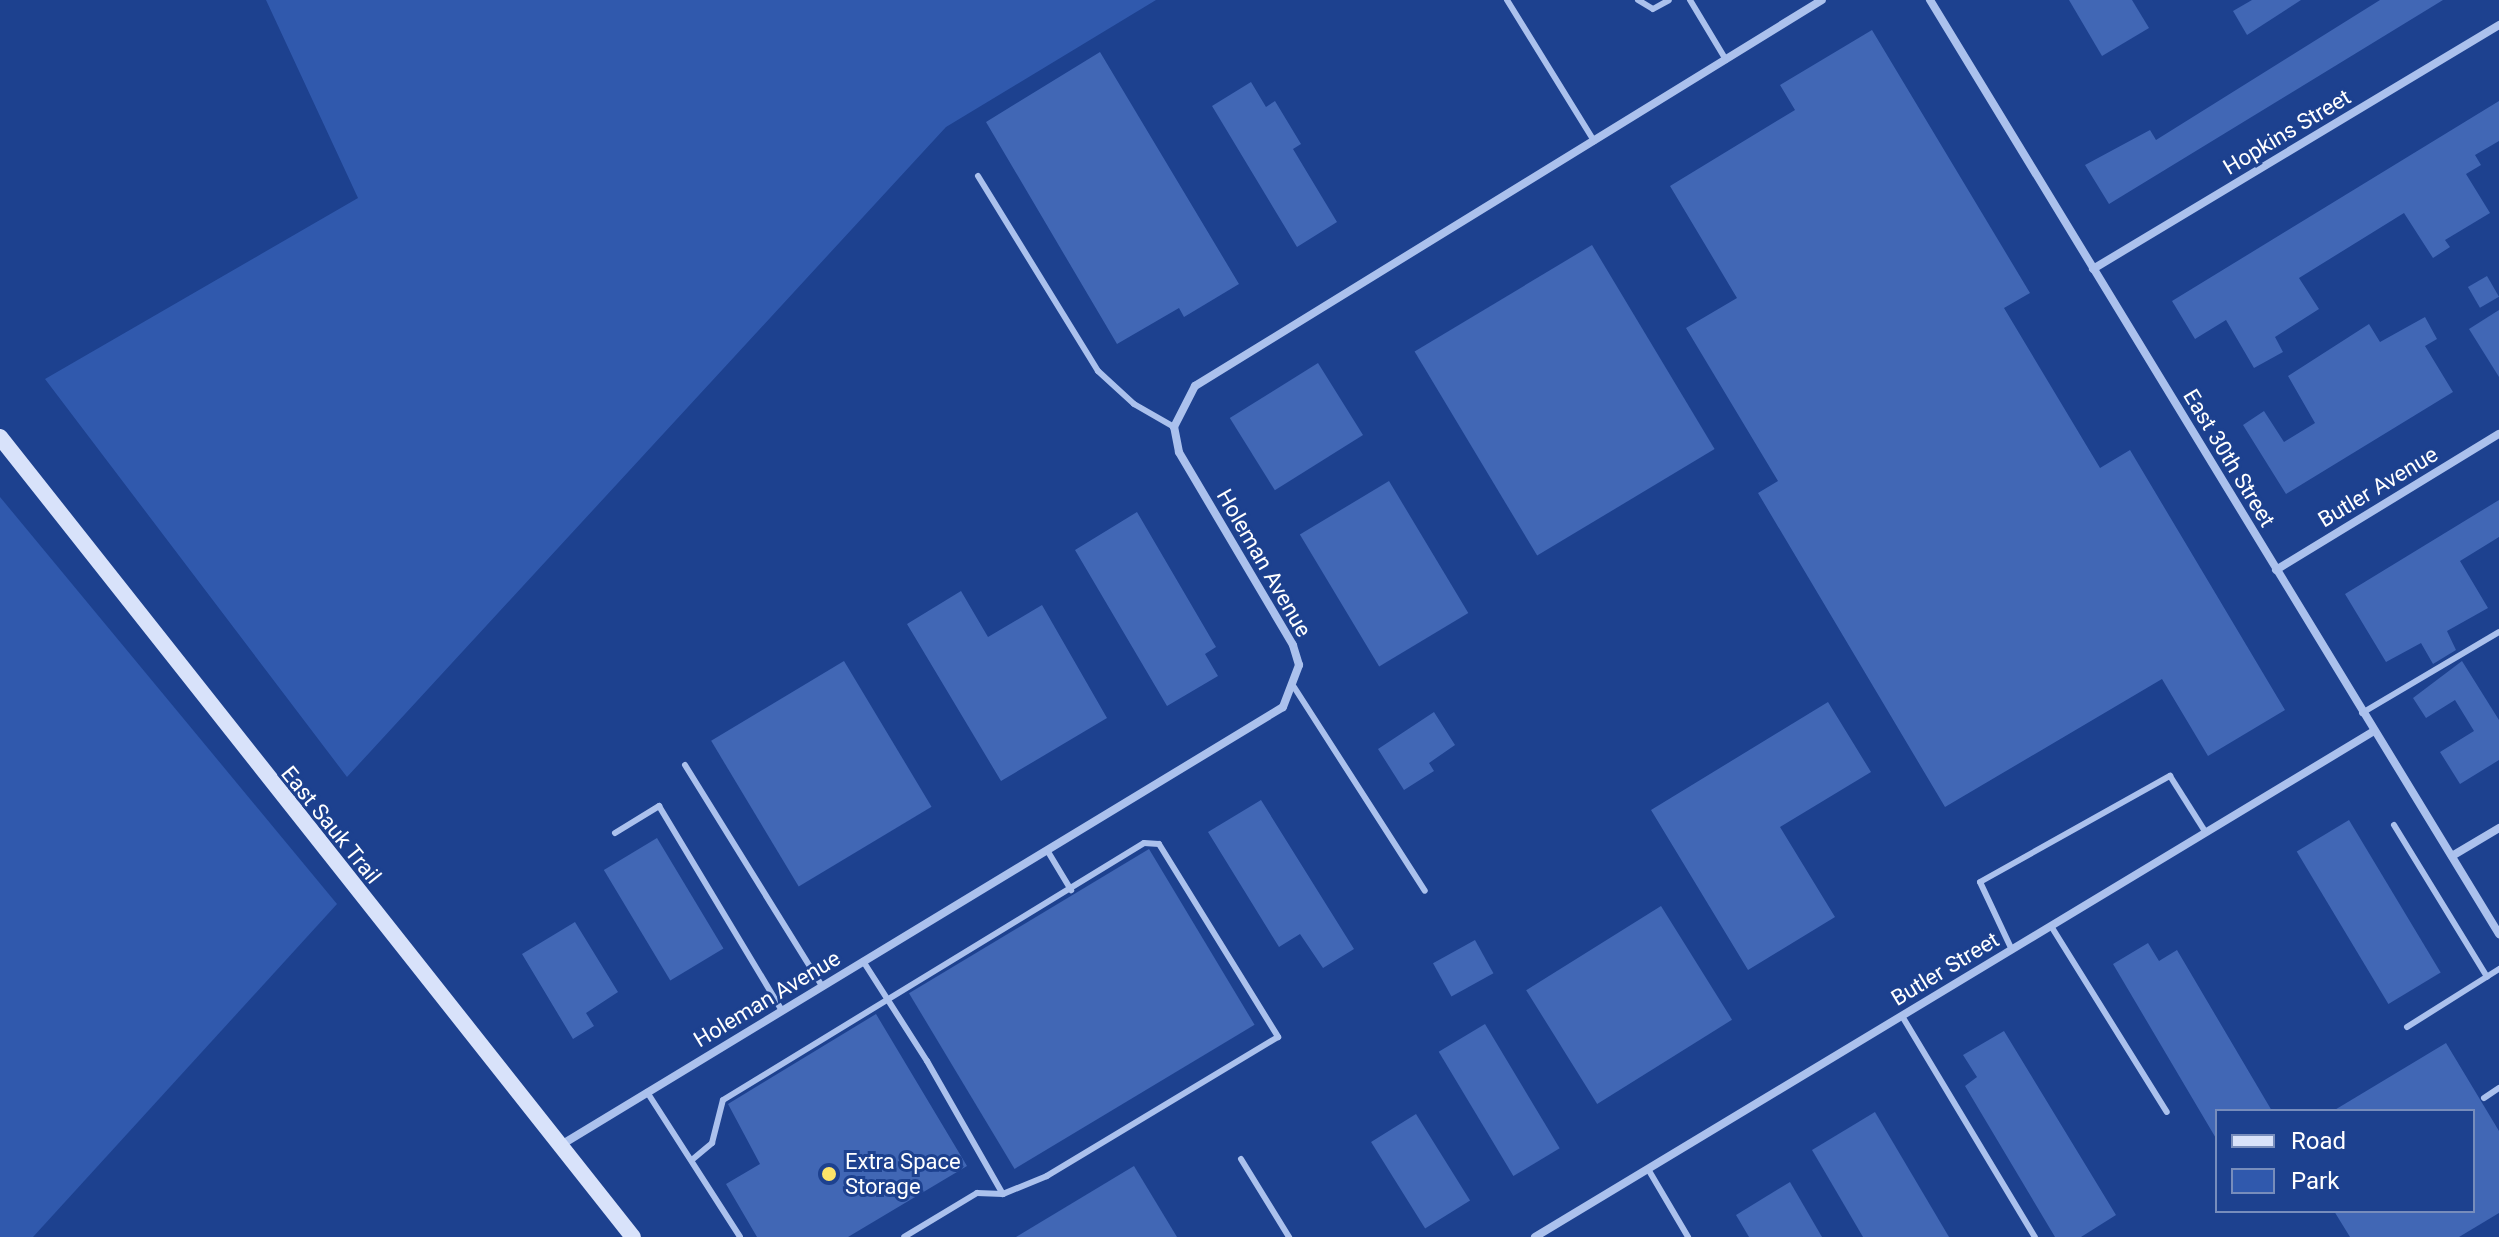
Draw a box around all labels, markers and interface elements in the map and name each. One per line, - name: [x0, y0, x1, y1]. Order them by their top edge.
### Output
- street label: Hopkins Street: [2218, 84, 2356, 180]
- street label: East 30th Street: [2178, 384, 2280, 532]
- street label: Butler Avenue: [2313, 441, 2443, 533]
- street label: Holeman Avenue: [1211, 484, 1317, 642]
- street label: East Sauk Trail: [275, 761, 387, 889]
- street label: Butler Street: [1886, 927, 2004, 1011]
- street label: Holeman Avenue: [689, 945, 845, 1053]
- legend: [2215, 1109, 2475, 1213]
- text: Road: [2291, 1127, 2346, 1155]
- place label: Extra Space Storage: [845, 1148, 961, 1200]
- marker: Extra Space Storage: [820, 1165, 838, 1183]
- text: Park: [2291, 1167, 2339, 1195]

